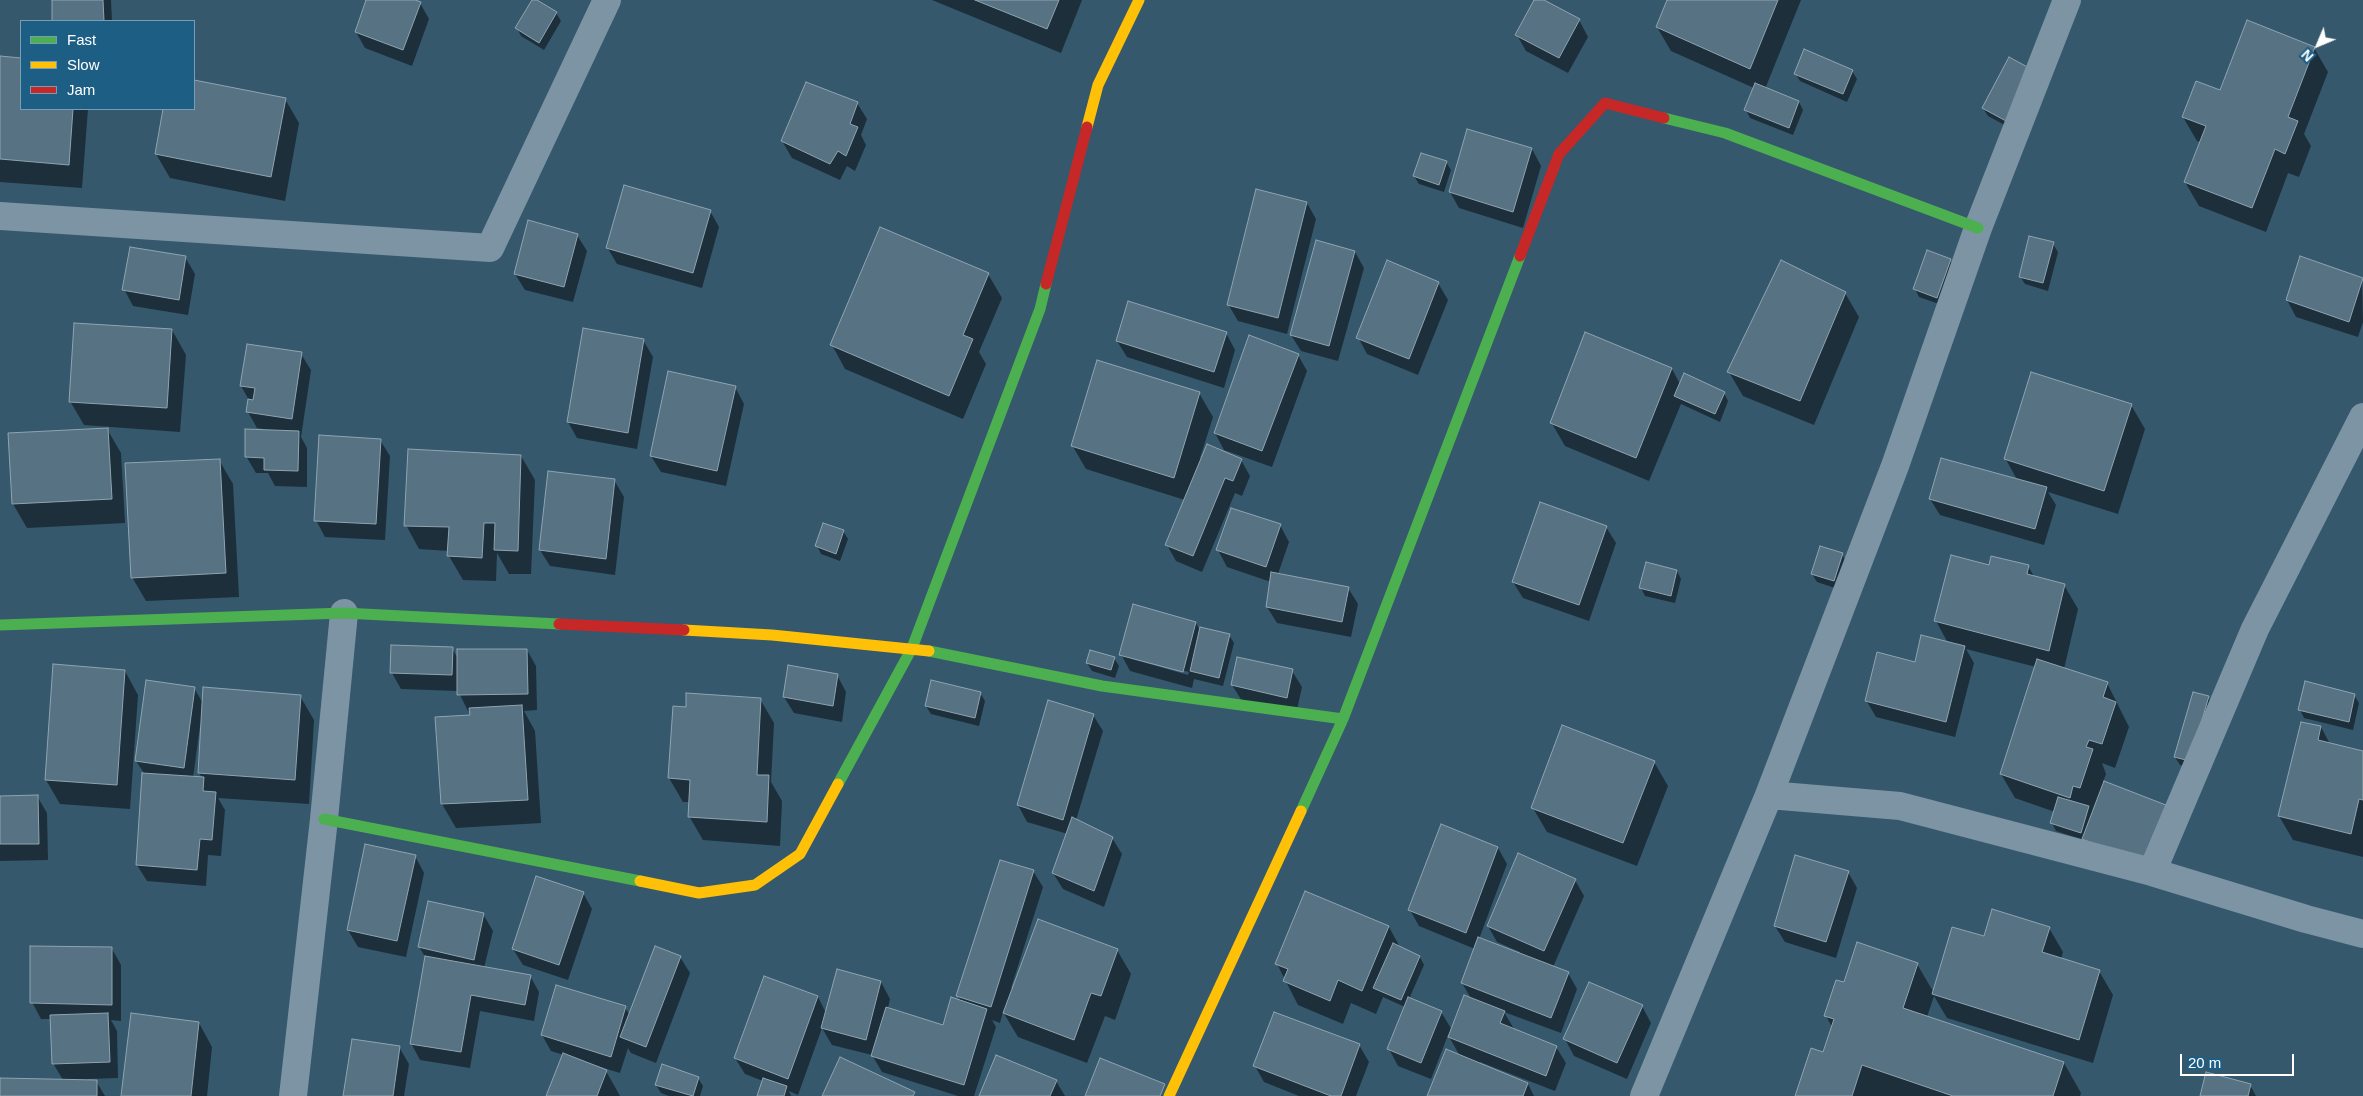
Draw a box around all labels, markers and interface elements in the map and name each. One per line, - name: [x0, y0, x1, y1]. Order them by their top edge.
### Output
- legend: [20, 20, 195, 110]
- north arrow: [2293, 20, 2343, 70]
- text: Fast: [67, 31, 96, 48]
- text: N: [2298, 46, 2317, 65]
- text: Slow: [67, 56, 100, 73]
- text: Jam: [67, 81, 95, 98]
- scale bar: [2183, 1044, 2297, 1076]
- text: 20 m: [2188, 1054, 2221, 1071]

